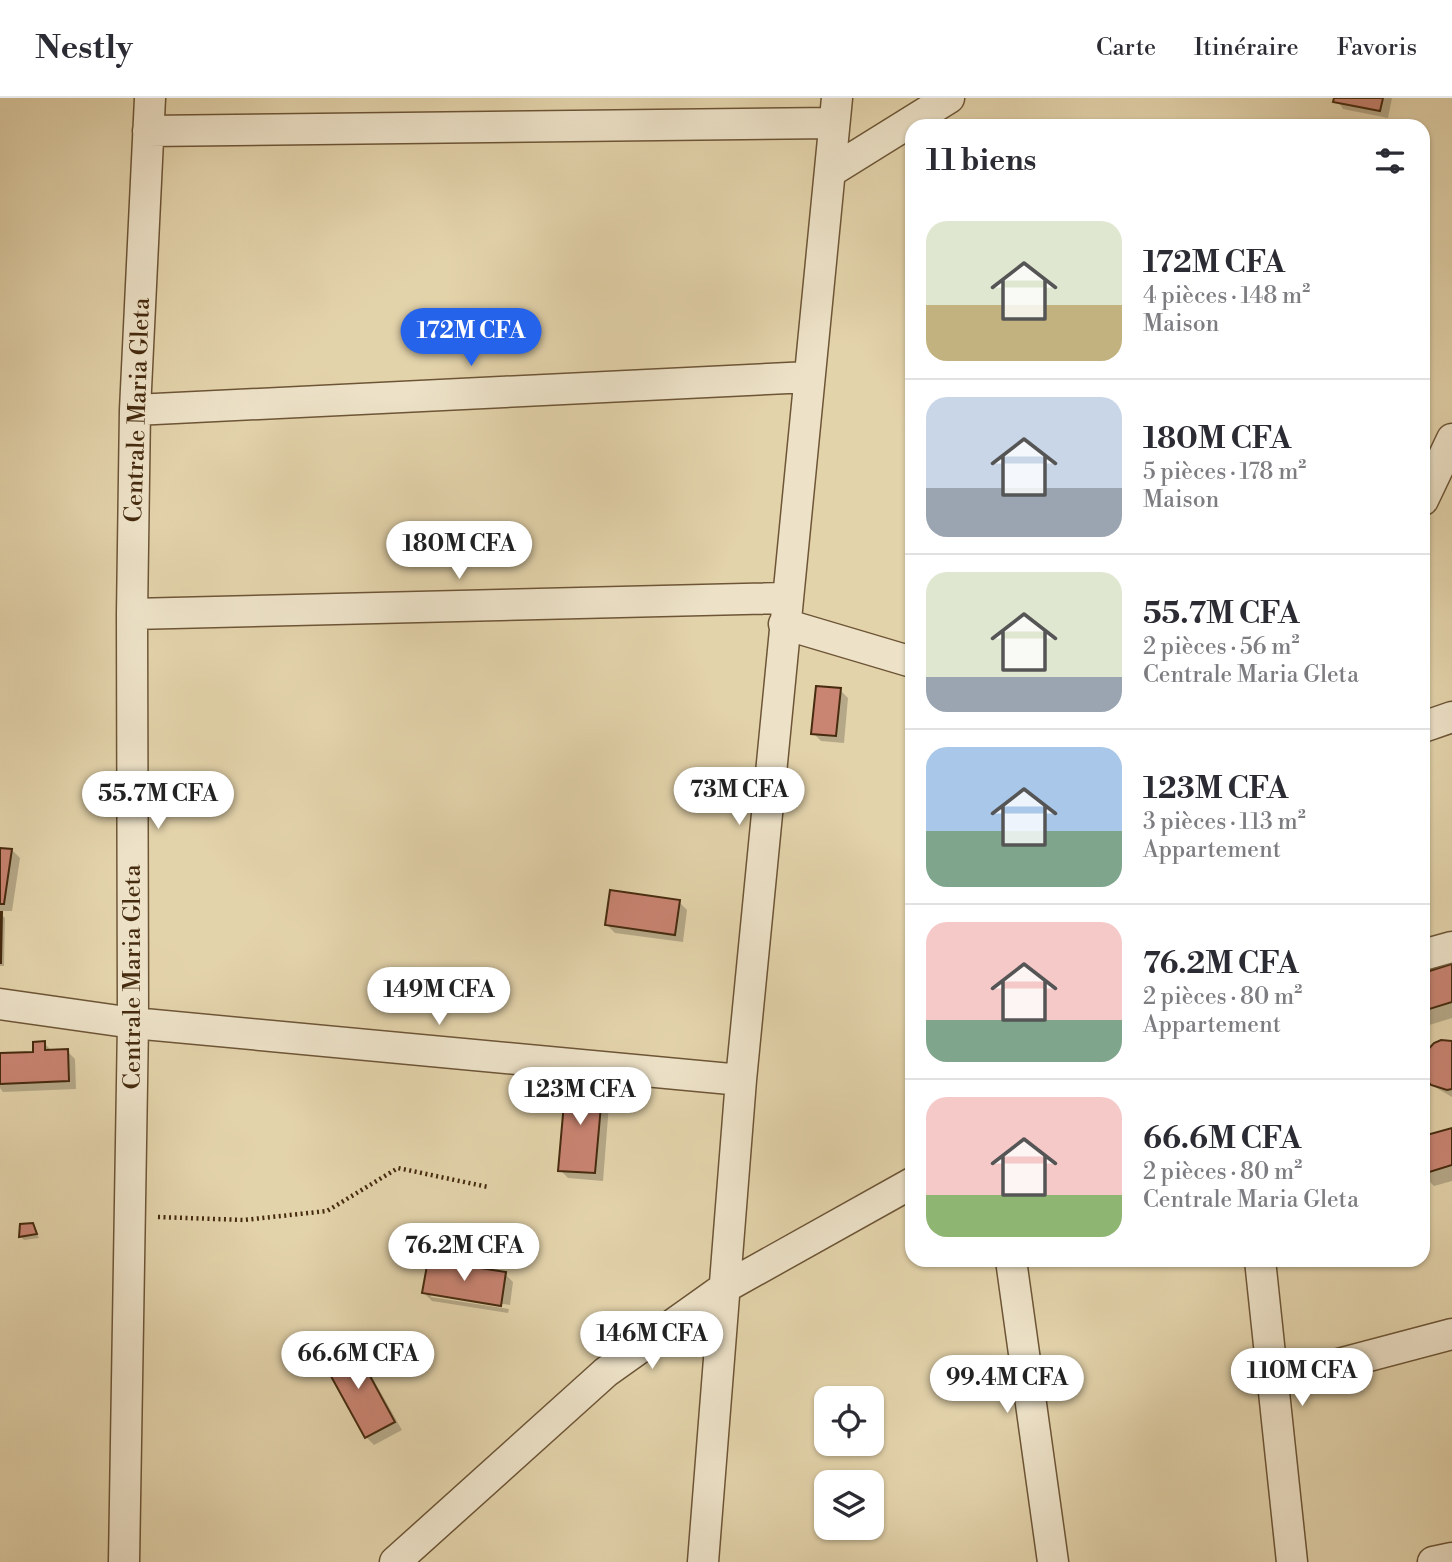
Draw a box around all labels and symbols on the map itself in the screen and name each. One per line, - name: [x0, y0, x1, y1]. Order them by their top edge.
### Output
- street label: Centrale Maria Gleta: [119, 296, 157, 523]
- pin: 172M CFA: [399, 308, 543, 368]
- pin: 180M CFA: [387, 522, 531, 581]
- pin: 73M CFA: [674, 768, 804, 827]
- pin: 55.7M CFA: [78, 772, 238, 831]
- street label: Centrale Maria Gleta: [118, 864, 148, 1090]
- pin: 149M CFA: [367, 968, 511, 1027]
- pin: 123M CFA: [508, 1068, 652, 1127]
- pin: 76.2M CFA: [384, 1224, 544, 1283]
- pin: 146M CFA: [580, 1312, 724, 1371]
- pin: 66.6M CFA: [278, 1332, 438, 1391]
- pin: 110M CFA: [1230, 1348, 1374, 1408]
- pin: 99.4M CFA: [927, 1356, 1087, 1415]

